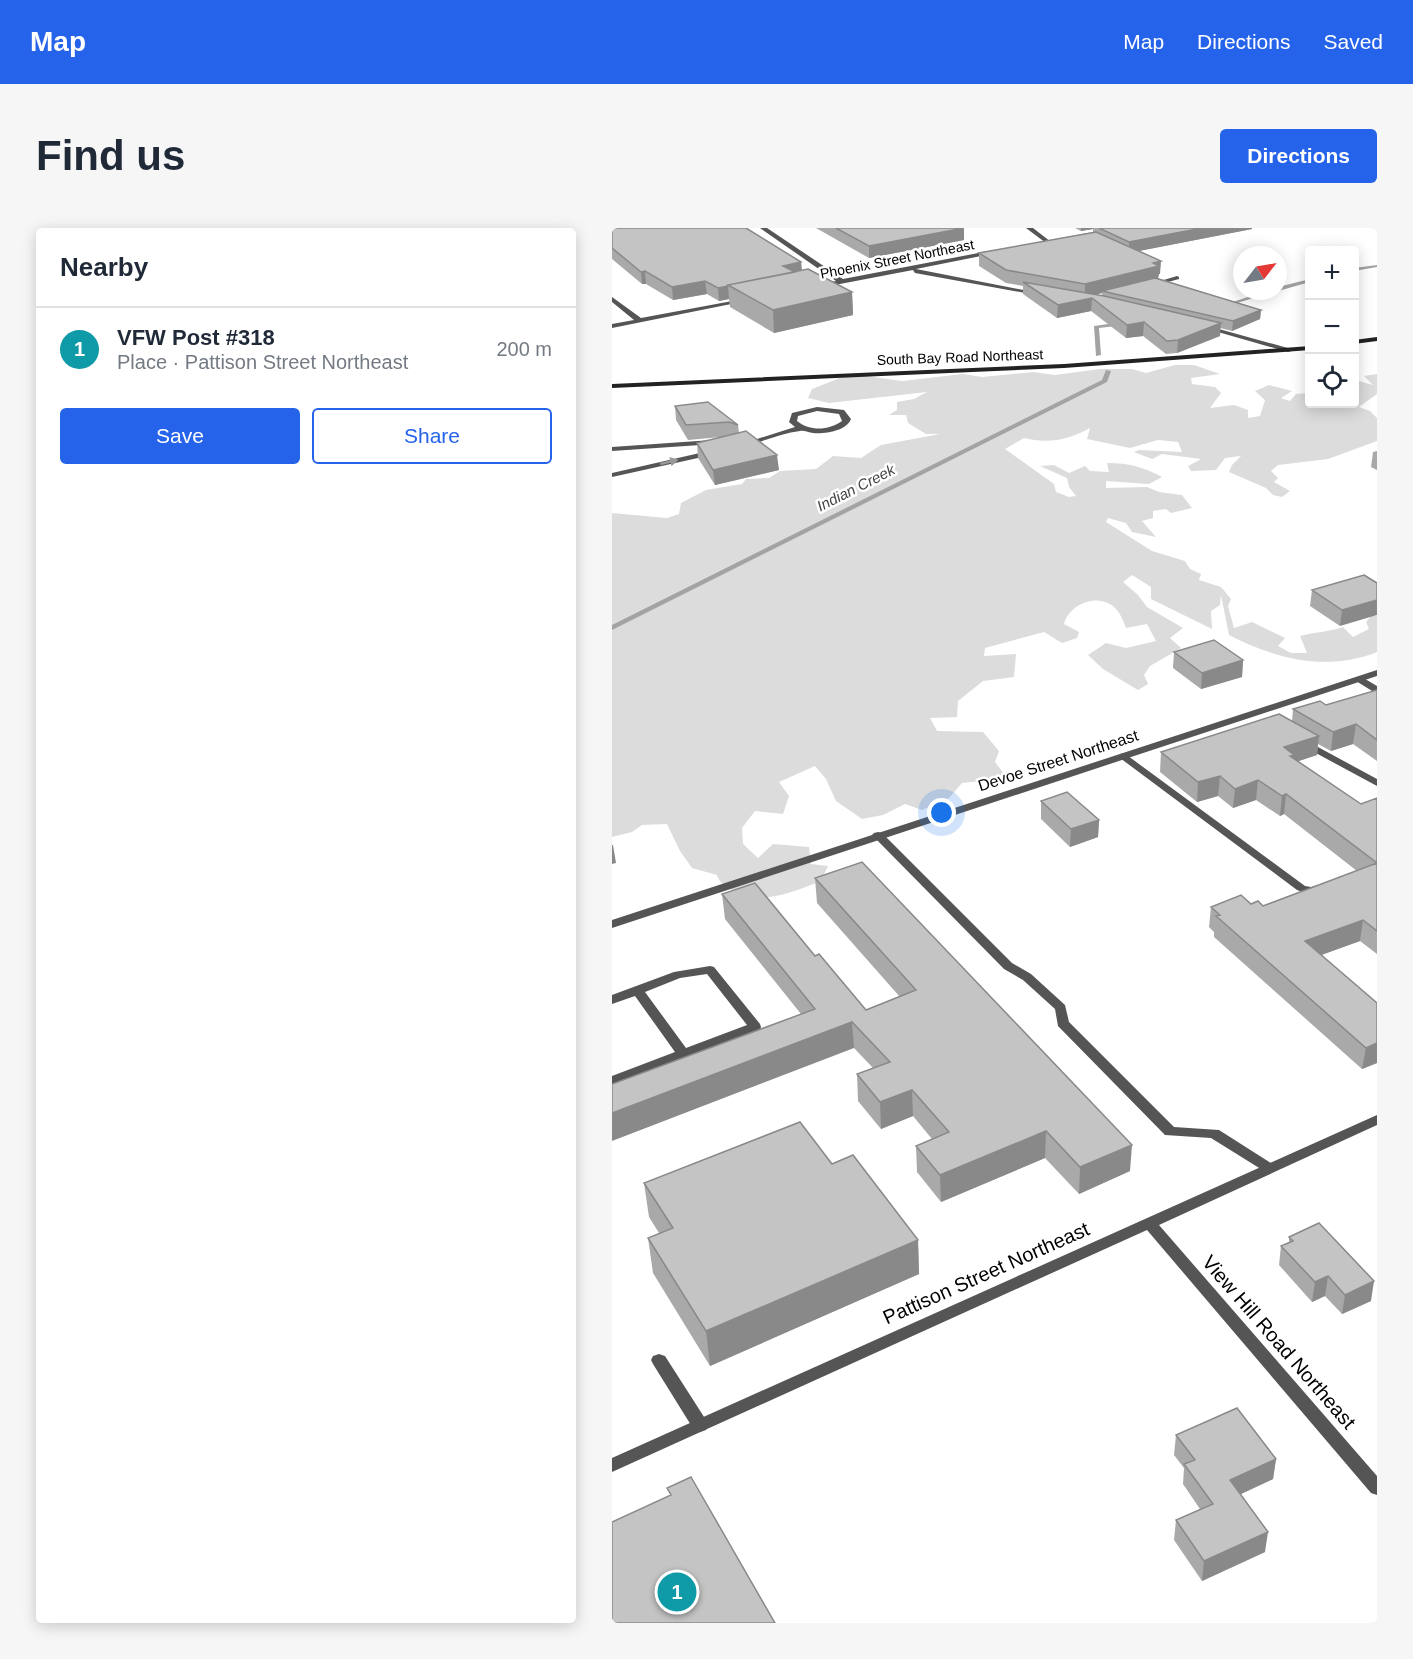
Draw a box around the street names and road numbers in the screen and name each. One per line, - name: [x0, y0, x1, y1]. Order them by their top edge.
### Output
- street label: Phoenix Street Northeast: [819, 236, 975, 282]
- street label: South Bay Road Northeast: [876, 346, 1044, 368]
- street label: Devoe Street Northeast: [976, 726, 1141, 794]
- street label: Pattison Street Northeast: [879, 1217, 1093, 1328]
- street label: View Hill Road Northeast: [1198, 1251, 1360, 1433]

